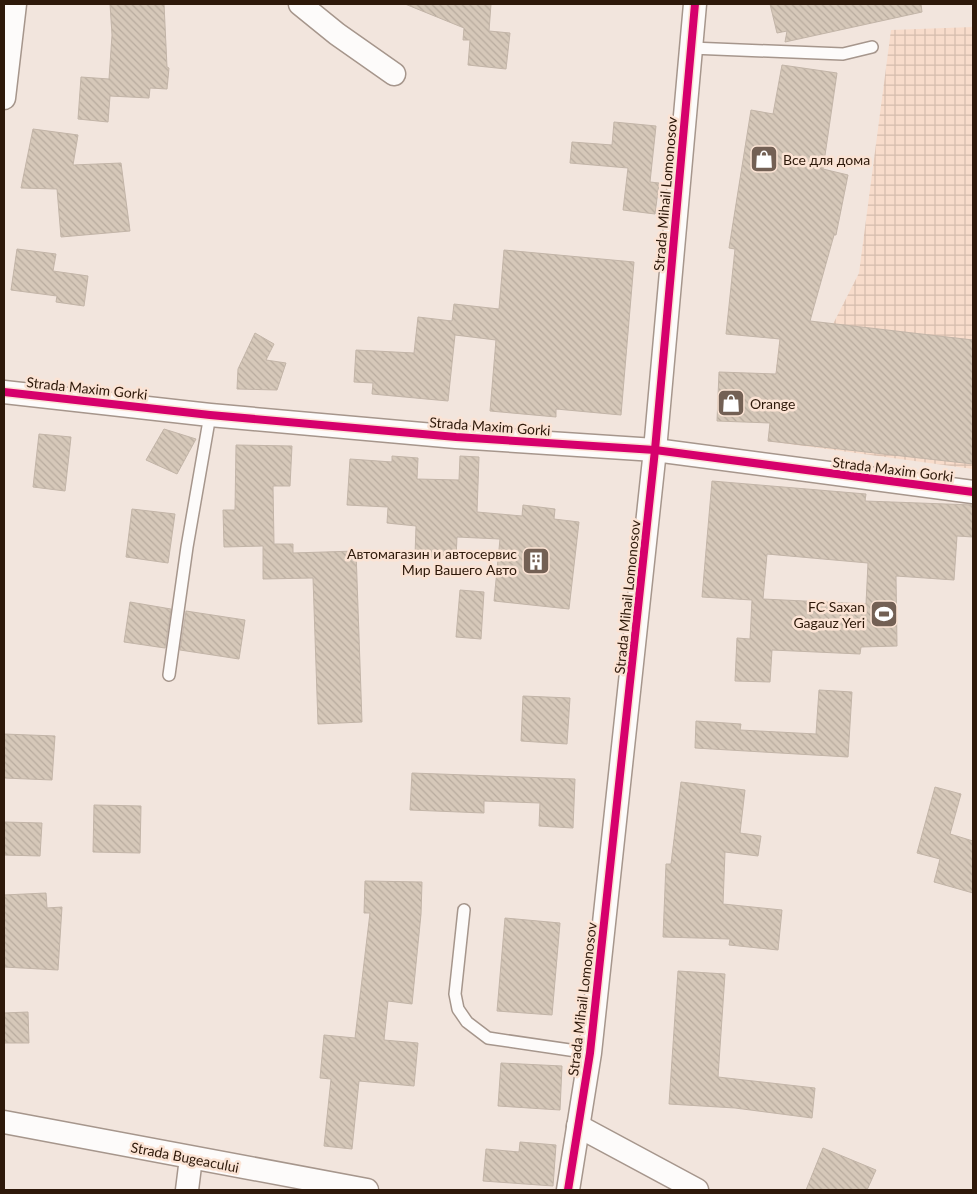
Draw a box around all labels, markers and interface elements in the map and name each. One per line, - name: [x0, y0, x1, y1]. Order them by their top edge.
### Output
- street label: Strada Mihail Lomonosov: [650, 115, 680, 272]
- shop icon: Все для дома: [749, 144, 779, 174]
- place label: Все для дома: [783, 151, 870, 168]
- street label: Strada Maxim Gorki: [26, 373, 148, 403]
- shop icon: Orange: [716, 388, 746, 418]
- place label: Orange: [750, 395, 795, 412]
- street label: Strada Maxim Gorki: [429, 413, 551, 439]
- street label: Strada Maxim Gorki: [832, 453, 954, 485]
- street label: Strada Mihail Lomonosov: [610, 518, 644, 675]
- place label: Автомагазин и автосервис Мир Вашего Авто: [347, 545, 517, 578]
- building icon: Автомагазин и автосервис Мир Вашего Авто: [521, 546, 551, 576]
- place label: FC Saxan Gagauz Yeri: [793, 598, 865, 631]
- sports icon: FC Saxan Gagauz Yeri: [869, 599, 899, 629]
- street label: Strada Mihail Lomonosov: [564, 920, 600, 1077]
- street label: Strada Bugeacului: [129, 1138, 241, 1176]

